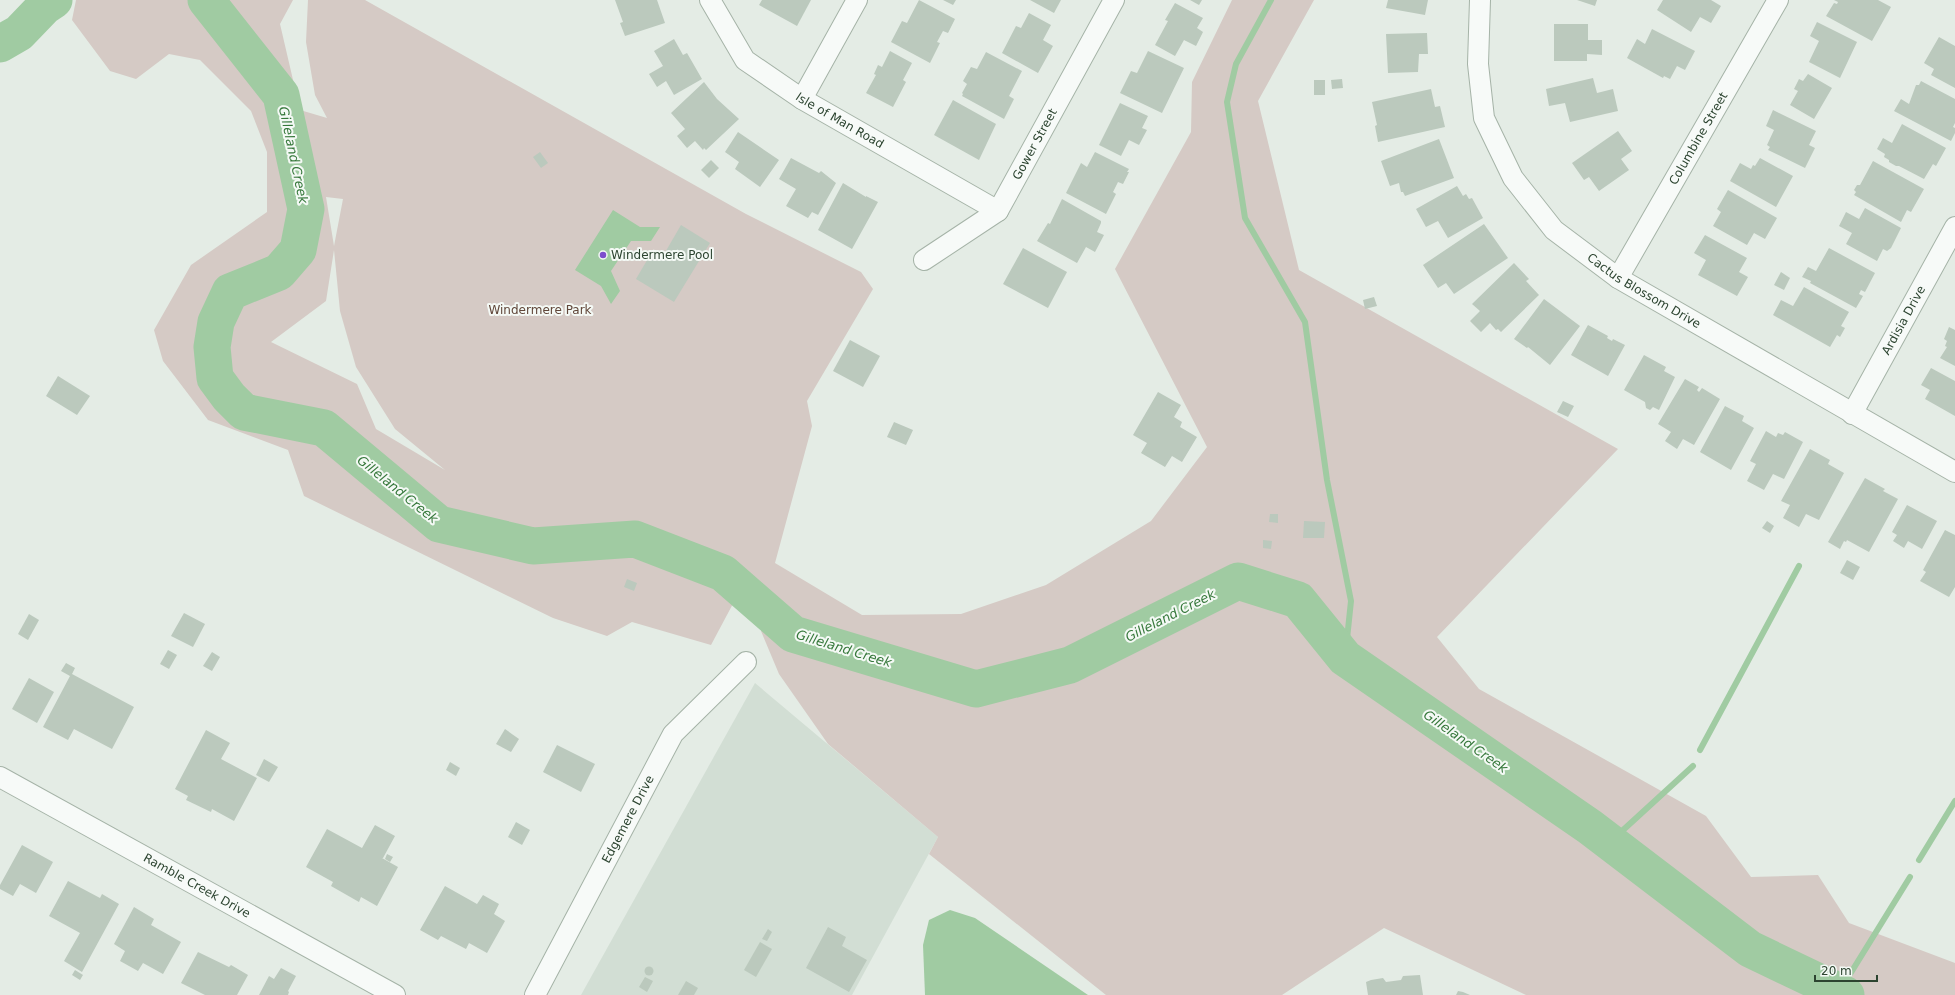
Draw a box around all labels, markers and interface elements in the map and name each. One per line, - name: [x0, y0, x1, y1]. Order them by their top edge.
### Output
- street label: Columbine Street: [1666, 89, 1731, 187]
- street label: Isle of Man Road: [793, 90, 886, 151]
- water label: Gilleland Creek: [276, 105, 311, 206]
- street label: Gower Street: [1010, 106, 1060, 182]
- place label: Windermere Pool: [611, 248, 713, 262]
- marker: Windermere Pool: [598, 250, 608, 260]
- street label: Cactus Blossom Drive: [1584, 250, 1703, 331]
- street label: Ardisia Drive: [1879, 283, 1928, 357]
- park label: Windermere Park: [488, 303, 592, 317]
- water label: Gilleland Creek: [354, 452, 441, 527]
- water label: Gilleland Creek: [1123, 586, 1218, 645]
- water label: Gilleland Creek: [794, 627, 894, 670]
- water label: Gilleland Creek: [1421, 707, 1511, 776]
- street label: Edgemere Drive: [599, 773, 657, 865]
- street label: Ramble Creek Drive: [141, 851, 253, 921]
- scale bar: [1815, 957, 1877, 983]
- text: 20 m: [1821, 964, 1852, 978]

